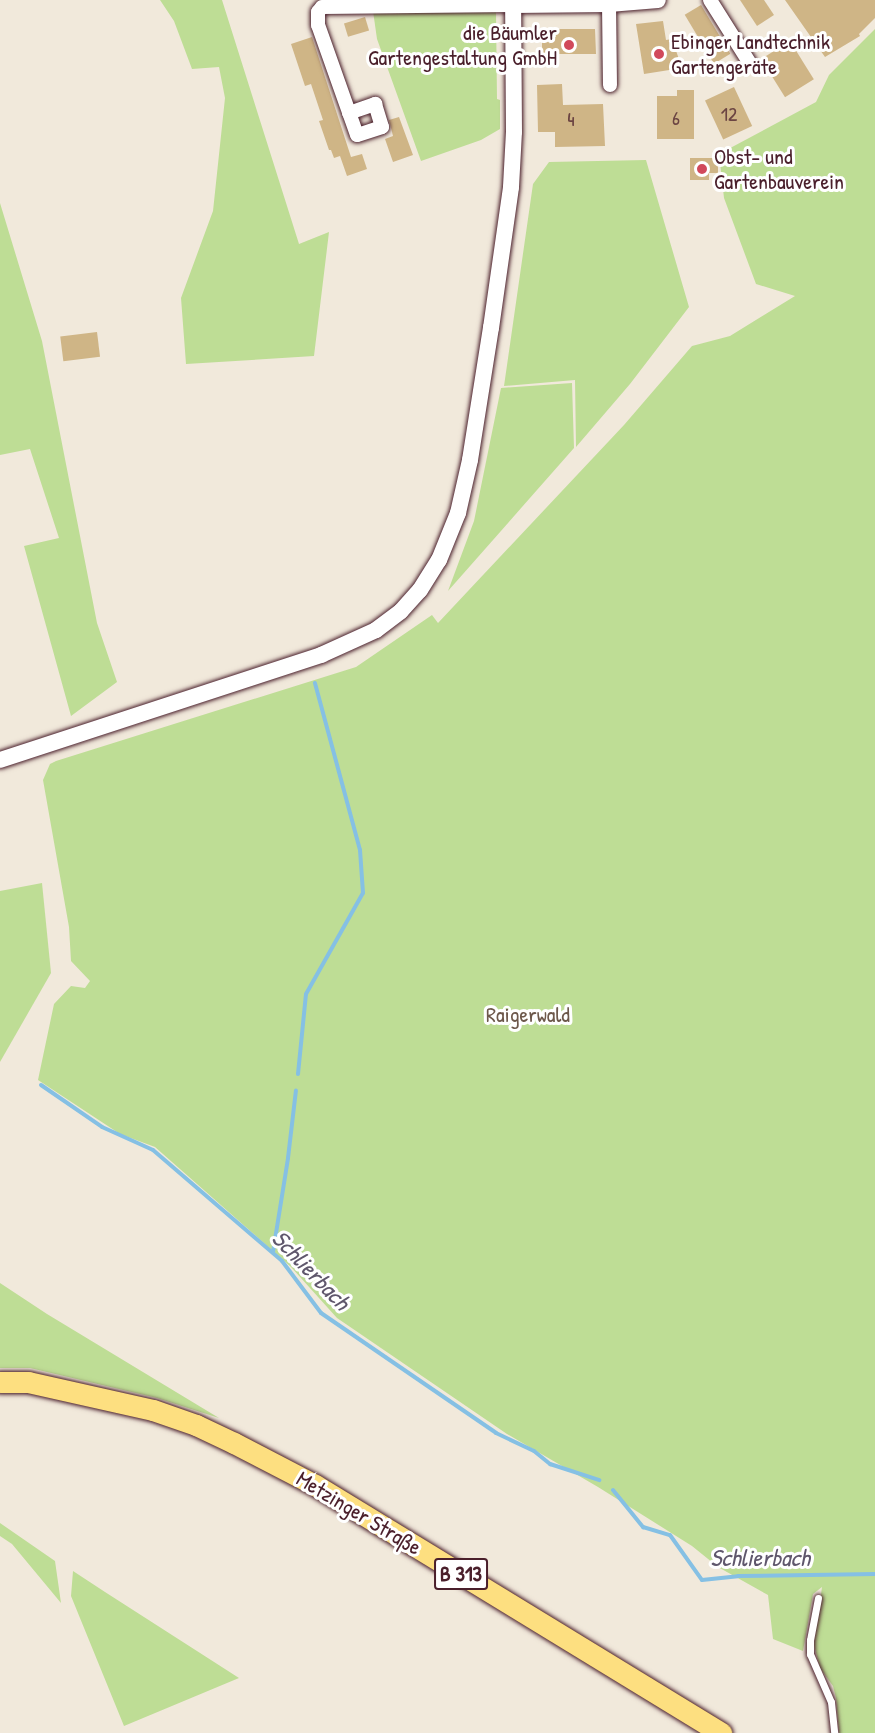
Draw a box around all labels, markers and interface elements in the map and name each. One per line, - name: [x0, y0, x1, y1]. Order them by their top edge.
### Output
- place label: die Bäumler Gartengestaltung GmbH: [368, 19, 557, 70]
- place label: Ebinger Landtechnik Gartengeräte: [671, 28, 830, 80]
- marker: die Bäumler Gartengestaltung GmbH: [562, 38, 576, 52]
- marker: Ebinger Landtechnik Gartengeräte: [652, 47, 666, 61]
- house number: 12: [721, 101, 737, 125]
- house number: 6: [672, 105, 680, 129]
- house number: 4: [567, 106, 575, 130]
- place label: Obst- und Gartenbauverein: [714, 143, 844, 194]
- marker: Obst- und Gartenbauverein: [695, 162, 709, 176]
- park label: Raigerwald: [486, 1002, 570, 1028]
- water label: Schlierbach: [266, 1224, 356, 1316]
- street label: Metzinger Straße: [292, 1465, 426, 1561]
- water label: Schlierbach: [710, 1544, 810, 1572]
- road number: B 313: [434, 1556, 488, 1592]

